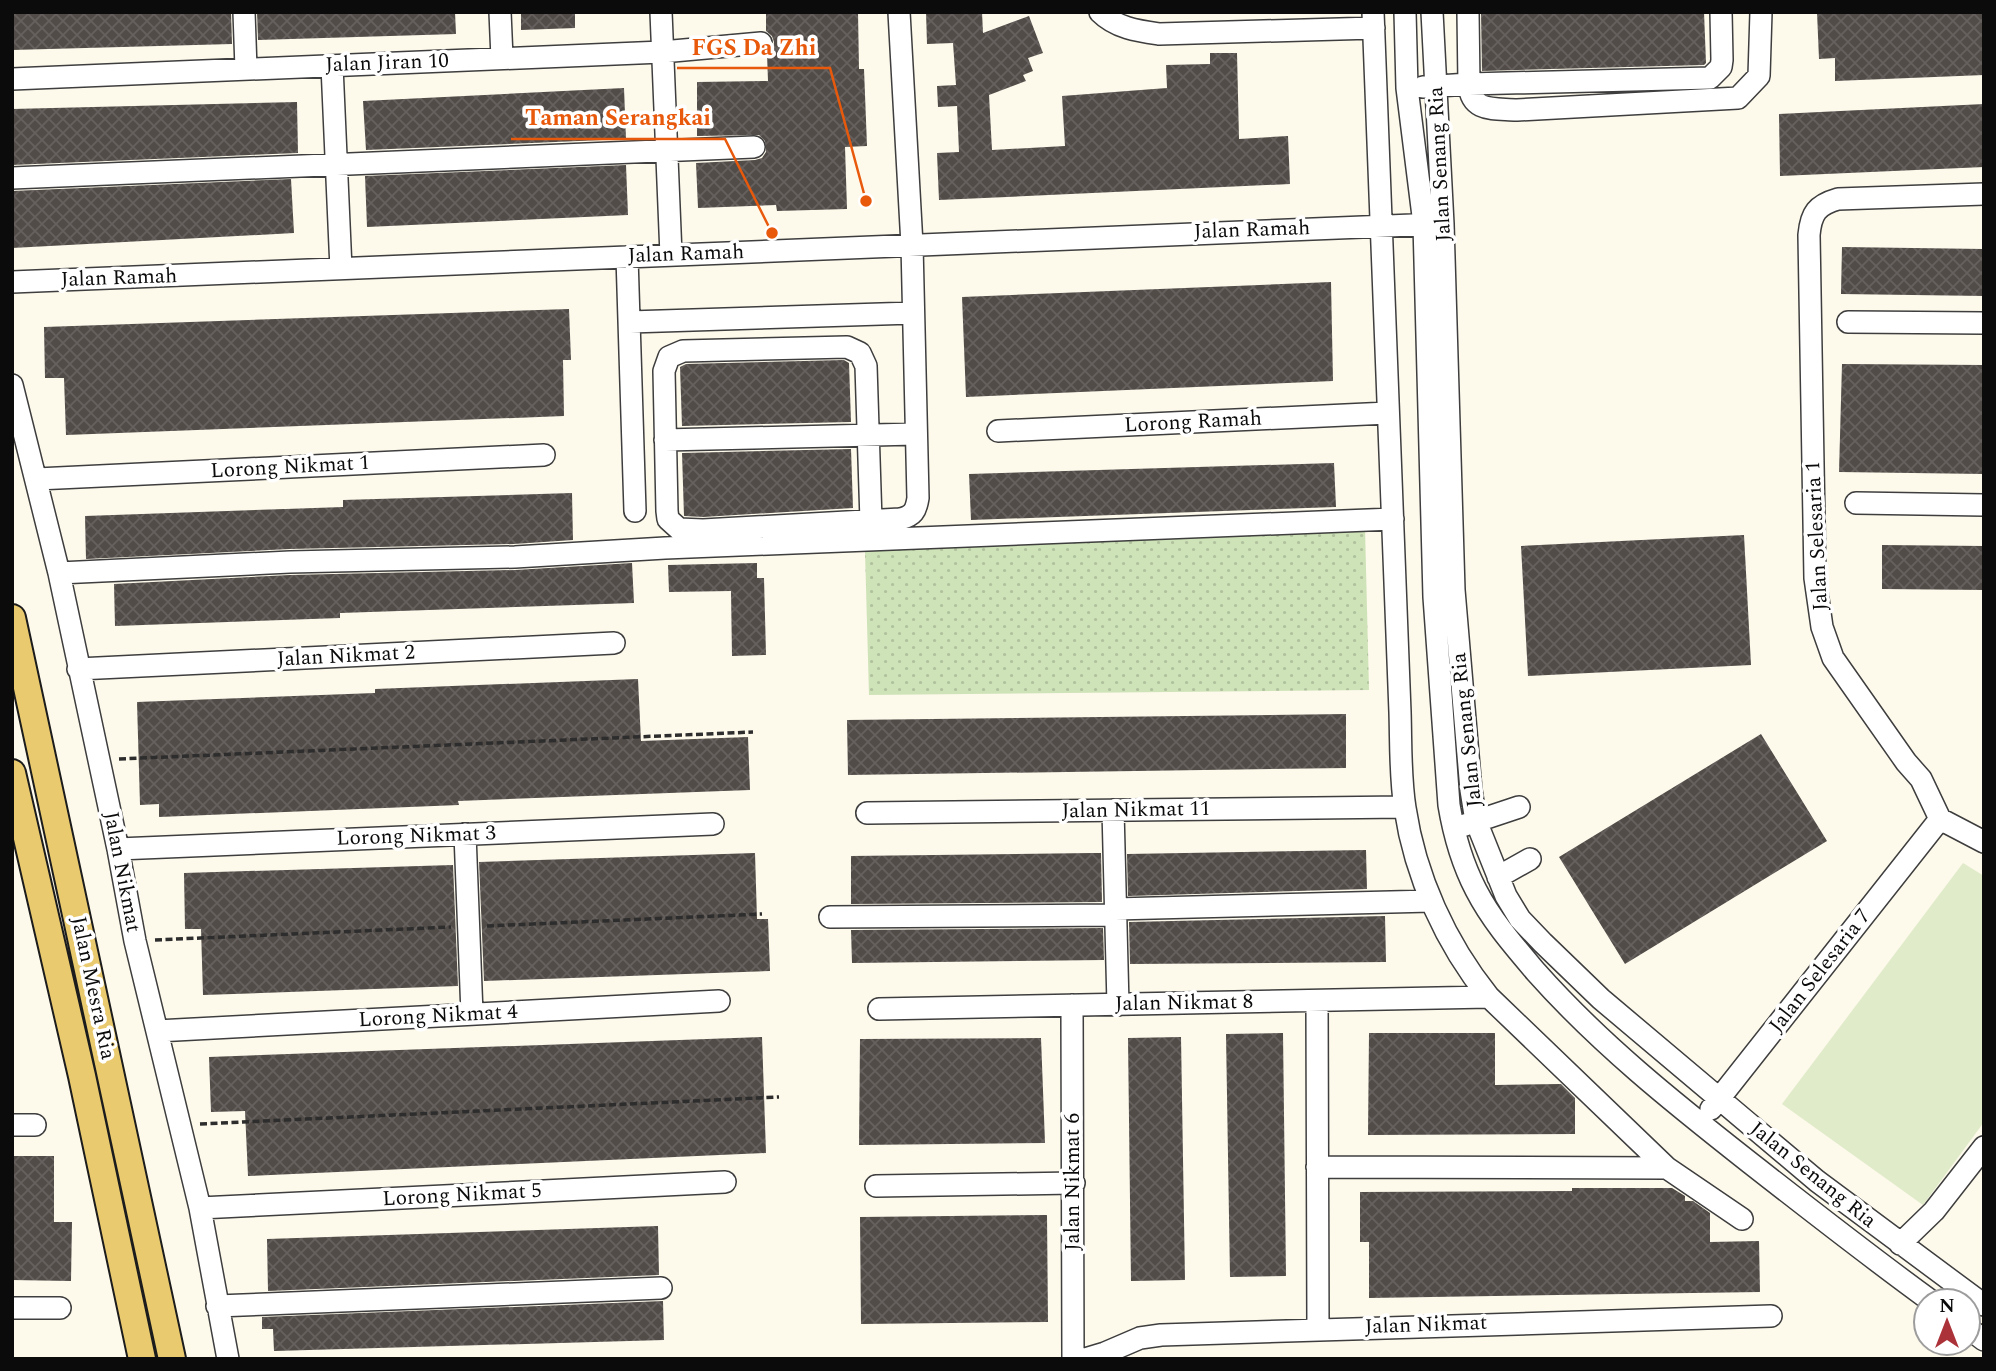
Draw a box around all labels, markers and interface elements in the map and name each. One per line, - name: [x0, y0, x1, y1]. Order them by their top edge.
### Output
- callout: FGS Da Zhi: [677, 24, 830, 68]
- text: FGS Da Zhi: [692, 31, 816, 66]
- street label: Jalan Jiran 10: [325, 45, 449, 81]
- street label: Jalan Senang Ria: [1420, 85, 1460, 242]
- callout: Taman Serangkai: [511, 95, 725, 139]
- text: Taman Serangkai: [525, 101, 711, 136]
- street label: Jalan Ramah: [1193, 212, 1311, 248]
- street label: Jalan Ramah: [627, 236, 745, 272]
- street label: Jalan Ramah: [60, 260, 178, 296]
- street label: Lorong Ramah: [1123, 402, 1263, 442]
- street label: Lorong Nikmat 1: [209, 447, 371, 487]
- street label: Jalan Selesaria 1: [1797, 460, 1837, 612]
- street label: Jalan Nikmat 2: [276, 636, 416, 676]
- street label: Jalan Senang Ria: [1443, 650, 1491, 809]
- street label: Jalan Nikmat 11: [1061, 793, 1211, 827]
- street label: Jalan Nikmat: [95, 809, 149, 935]
- street label: Lorong Nikmat 3: [336, 817, 497, 855]
- street label: Jalan Selesaria 7: [1761, 902, 1879, 1040]
- street label: Jalan Mesra Ria: [62, 913, 124, 1063]
- street label: Jalan Nikmat 8: [1115, 986, 1253, 1020]
- street label: Lorong Nikmat 4: [357, 996, 519, 1036]
- street label: Jalan Nikmat 6: [1057, 1113, 1089, 1251]
- street label: Jalan Senang Ria: [1743, 1114, 1884, 1237]
- street label: Lorong Nikmat 5: [381, 1175, 543, 1215]
- north arrow: [1912, 1287, 1982, 1357]
- text: N: [1939, 1292, 1955, 1321]
- street label: Jalan Nikmat: [1364, 1307, 1488, 1343]

